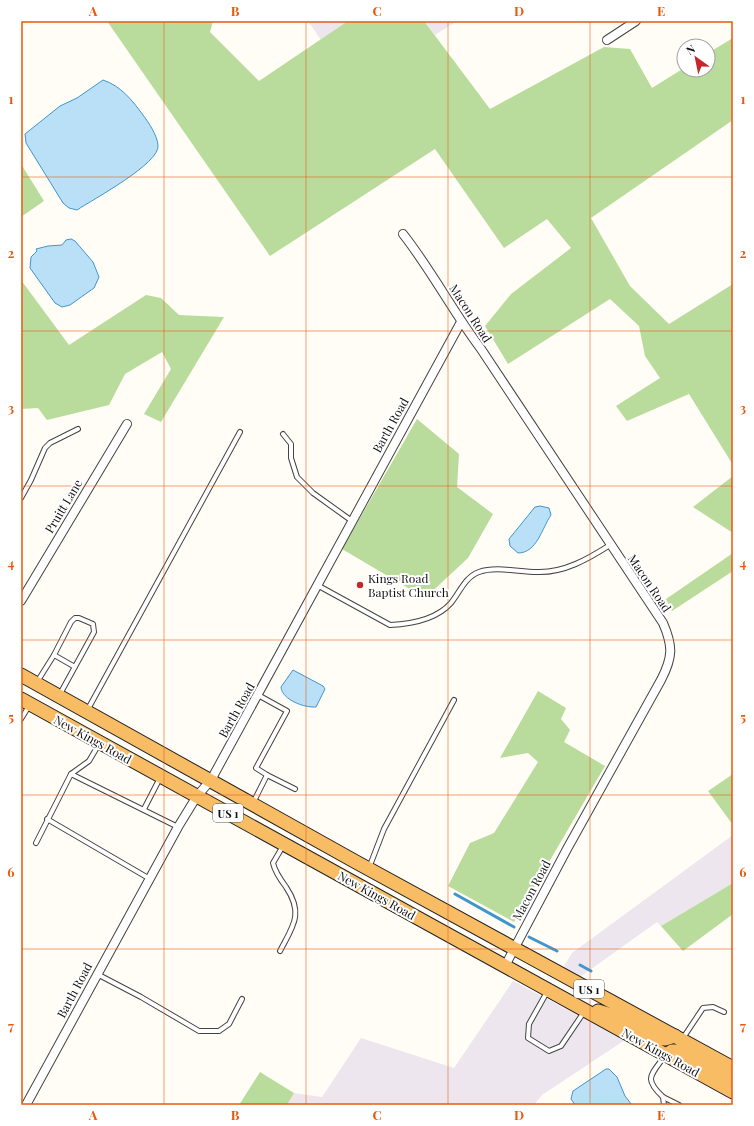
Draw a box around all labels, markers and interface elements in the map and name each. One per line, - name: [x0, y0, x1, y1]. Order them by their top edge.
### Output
- text: A: [88, 2, 98, 19]
- text: B: [231, 2, 240, 19]
- text: C: [372, 2, 382, 19]
- text: D: [514, 2, 524, 19]
- text: E: [657, 2, 665, 19]
- north arrow: [676, 38, 716, 78]
- text: N: [683, 41, 698, 58]
- text: 1: [9, 90, 14, 107]
- text: 1: [741, 90, 746, 107]
- text: 2: [8, 244, 15, 261]
- text: 2: [740, 244, 747, 261]
- street label: Macon Road: [446, 281, 496, 345]
- street label: Barth Road: [368, 395, 412, 455]
- text: 3: [8, 399, 14, 416]
- text: 3: [740, 399, 746, 416]
- street label: Pruitt Lane: [41, 476, 85, 536]
- street label: Macon Road: [625, 551, 675, 615]
- text: 4: [8, 554, 15, 571]
- text: 4: [740, 554, 747, 571]
- place label: Kings Road Baptist Church: [368, 570, 449, 600]
- marker: Kings Road Baptist Church: [355, 580, 365, 590]
- street label: Barth Road: [214, 680, 258, 740]
- text: 5: [8, 708, 14, 725]
- text: 5: [740, 708, 746, 725]
- street label: New Kings Road: [51, 711, 135, 767]
- road number: US 1: [213, 804, 243, 822]
- street label: Macon Road: [508, 857, 554, 923]
- text: 6: [7, 863, 15, 880]
- text: 6: [739, 863, 747, 880]
- street label: New Kings Road: [335, 867, 419, 923]
- street label: Barth Road: [53, 960, 95, 1020]
- road number: US 1: [574, 980, 604, 998]
- text: 7: [8, 1017, 14, 1034]
- text: 7: [740, 1017, 746, 1034]
- street label: New Kings Road: [619, 1024, 703, 1080]
- text: A: [88, 1106, 98, 1123]
- text: B: [231, 1106, 240, 1123]
- text: C: [372, 1106, 382, 1123]
- text: D: [514, 1106, 524, 1123]
- text: E: [657, 1106, 665, 1123]

